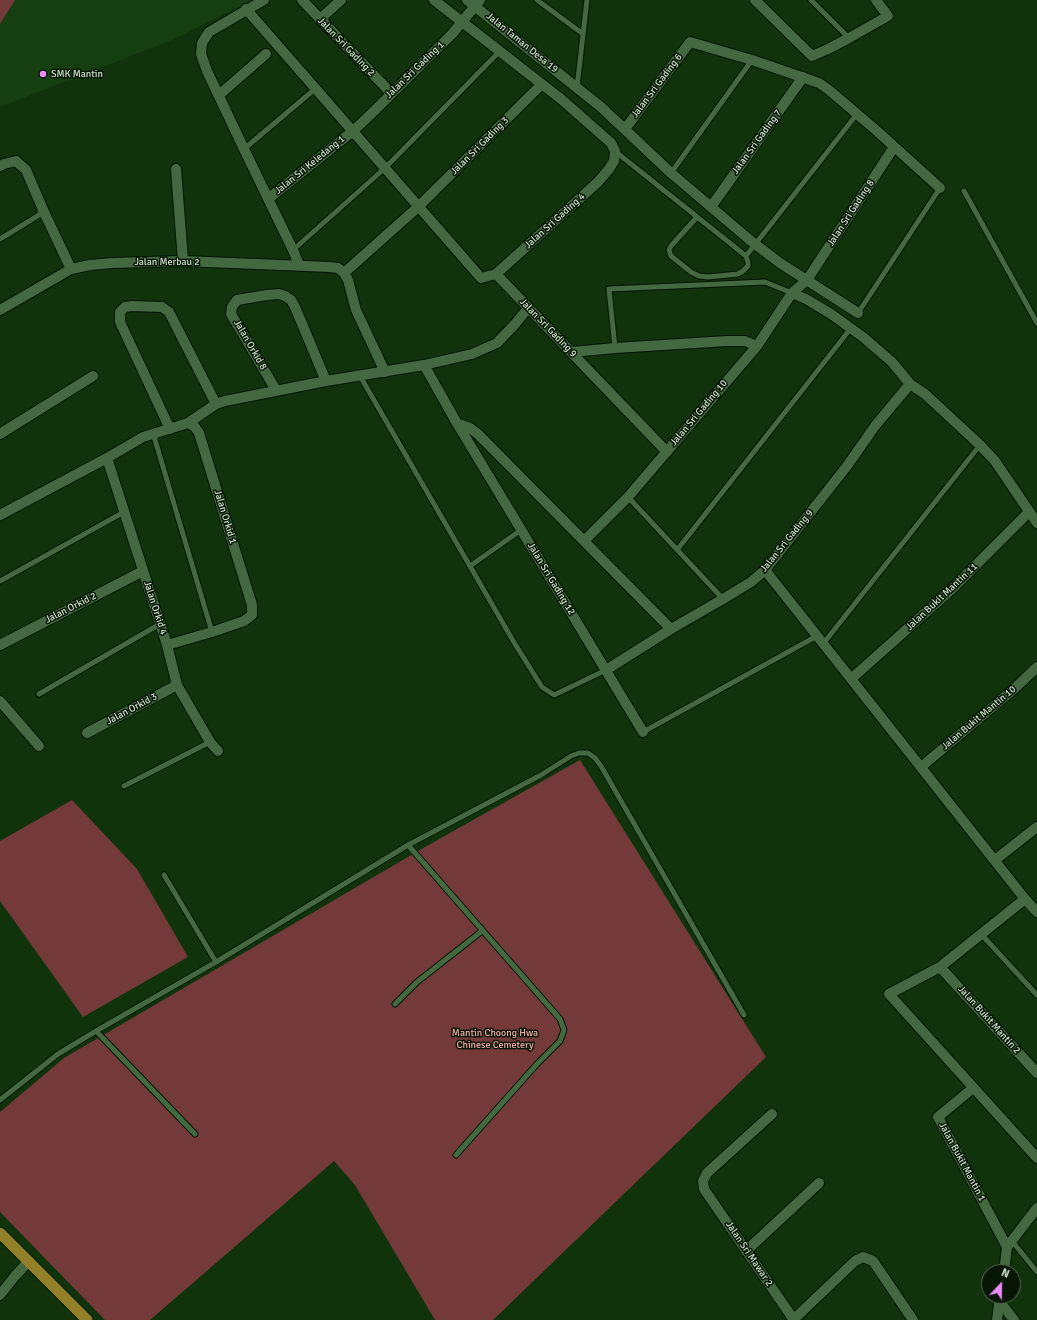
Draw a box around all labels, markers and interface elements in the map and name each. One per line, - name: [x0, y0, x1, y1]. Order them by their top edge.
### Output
- street label: Jalan Taman Desa 19: [484, 10, 560, 76]
- street label: Jalan Sri Gading 2: [315, 15, 377, 79]
- street label: Jalan Sri Gading 1: [383, 39, 447, 101]
- street label: Jalan Sri Gading 6: [629, 52, 685, 120]
- place label: SMK Mantin: [51, 68, 103, 80]
- marker: SMK Mantin: [38, 69, 48, 79]
- street label: Jalan Sri Gading 7: [729, 107, 785, 177]
- street label: Jalan Sri Gading 3: [449, 115, 511, 177]
- street label: Jalan Sri Keledang 1: [273, 133, 347, 197]
- street label: Jalan Sri Gading 8: [825, 177, 877, 249]
- street label: Jalan Sri Gading 4: [522, 191, 588, 251]
- street label: Jalan Merbau 2: [134, 256, 200, 268]
- street label: Jalan Sri Gading 9: [517, 296, 579, 360]
- street label: Jalan Orkid 8: [231, 318, 269, 372]
- street label: Jalan Sri Gading 10: [668, 378, 730, 448]
- street label: Jalan Orkid 1: [211, 489, 239, 545]
- street label: Jalan Sri Gading 9: [758, 507, 816, 575]
- street label: Jalan Sri Gading 12: [525, 541, 577, 617]
- street label: Jalan Bukit Mantin 11: [904, 561, 980, 633]
- street label: Jalan Orkid 4: [141, 580, 169, 636]
- street label: Jalan Orkid 2: [43, 590, 99, 626]
- street label: Jalan Bukit Mantin 10: [939, 683, 1019, 753]
- street label: Jalan Orkid 3: [105, 691, 159, 727]
- street label: Jalan Bukit Mantin 2: [955, 983, 1023, 1057]
- park label: Mantin Choong Hwa Chinese Cemetery: [452, 1027, 538, 1050]
- street label: Jalan Bukit Mantin 1: [936, 1120, 988, 1204]
- street label: Jalan Sri Mawar 2: [723, 1219, 775, 1289]
- north arrow: [981, 1264, 1021, 1304]
- text: N: [999, 1266, 1011, 1281]

